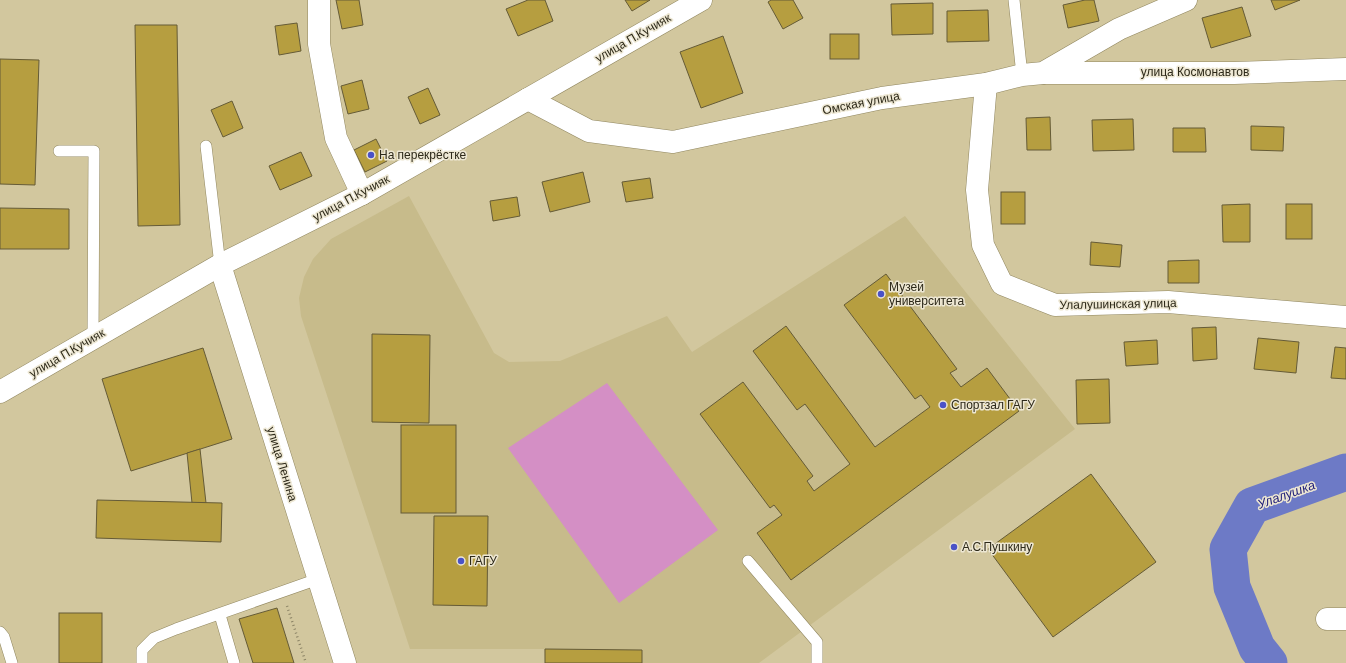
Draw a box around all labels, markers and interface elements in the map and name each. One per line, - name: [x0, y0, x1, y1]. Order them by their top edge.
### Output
- street label: улица П.Кучияк: [592, 9, 674, 66]
- street label: улица Космонавтов: [1141, 64, 1249, 80]
- street label: Омская улица: [821, 88, 901, 118]
- place label: На перекрёстке: [379, 147, 467, 163]
- marker: На перекрёстке: [366, 150, 376, 160]
- street label: улица П.Кучияк: [310, 171, 393, 225]
- place label: Музей университета: [889, 279, 965, 309]
- marker: Музей университета: [876, 289, 886, 299]
- street label: Улалушинская улица: [1059, 295, 1177, 313]
- street label: улица П.Кучияк: [26, 324, 108, 381]
- place label: Спортзал ГАГУ: [951, 397, 1035, 413]
- marker: Спортзал ГАГУ: [938, 400, 948, 410]
- street label: улица Ленина: [263, 425, 301, 504]
- water label: Улалушка: [1254, 476, 1317, 513]
- place label: А.С.Пушкину: [962, 539, 1032, 555]
- marker: А.С.Пушкину: [949, 542, 959, 552]
- place label: ГАГУ: [469, 553, 497, 569]
- marker: ГАГУ: [456, 556, 466, 566]

